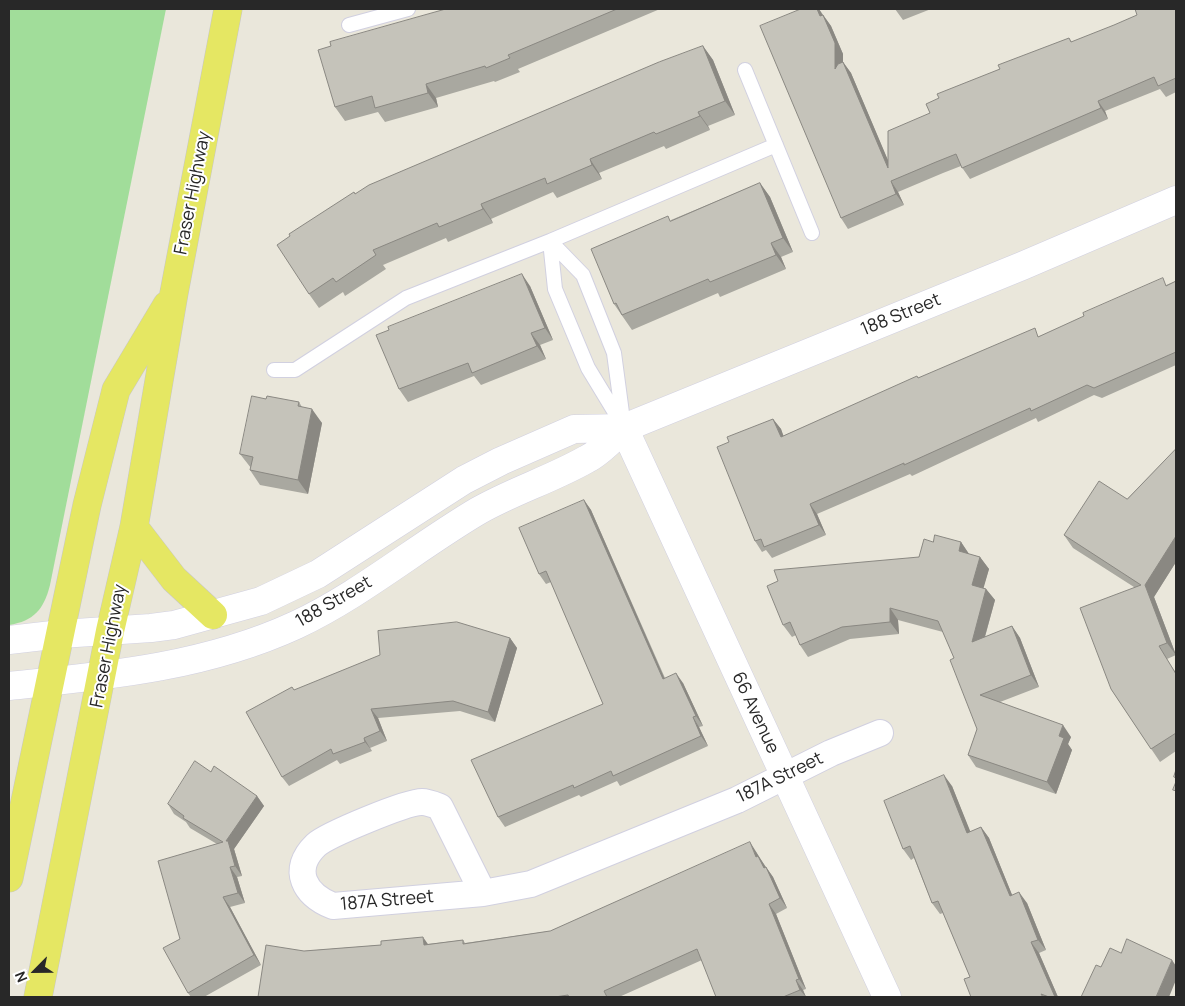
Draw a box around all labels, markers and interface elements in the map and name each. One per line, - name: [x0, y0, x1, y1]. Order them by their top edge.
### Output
- street label: Fraser Highway: [170, 129, 216, 257]
- street label: 188 Street: [858, 289, 944, 341]
- street label: 188 Street: [292, 572, 376, 632]
- street label: Fraser Highway: [86, 582, 132, 710]
- street label: 66 Avenue: [727, 669, 783, 757]
- street label: 187A Street: [733, 748, 827, 808]
- street label: 187A Street: [339, 886, 435, 916]
- north arrow: [10, 946, 60, 996]
- text: N: [10, 969, 31, 985]

